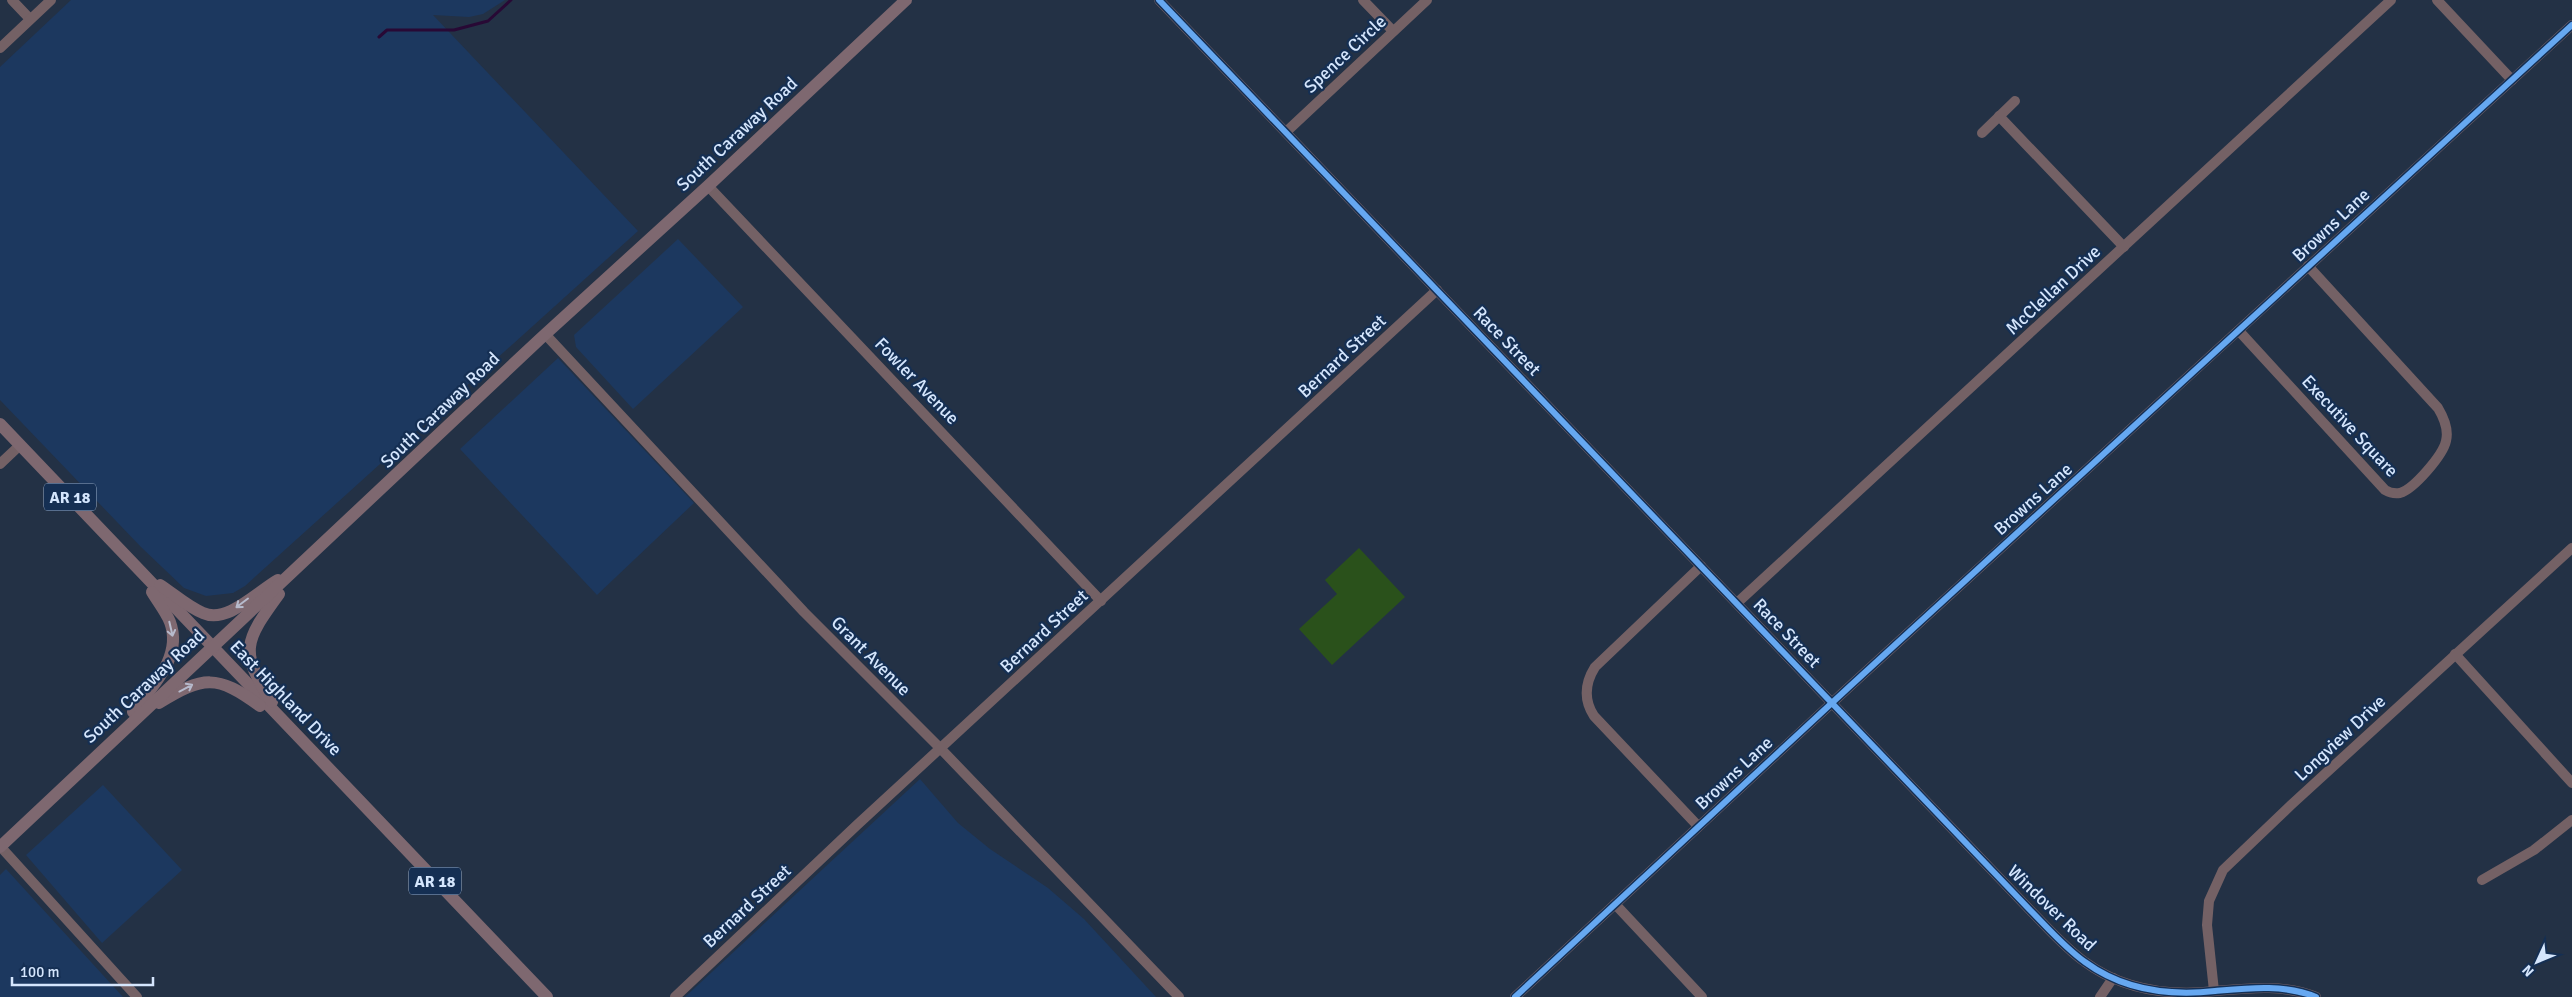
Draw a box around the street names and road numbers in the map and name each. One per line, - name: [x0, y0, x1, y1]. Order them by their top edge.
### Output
- street label: Spence Circle: [1299, 10, 1391, 98]
- street label: South Caraway Road: [672, 72, 802, 196]
- street label: Browns Lane: [2288, 184, 2374, 266]
- street label: McClellan Drive: [2001, 240, 2105, 340]
- street label: Race Street: [1469, 302, 1545, 380]
- street label: Bernard Street: [1293, 310, 1391, 402]
- street label: Fowler Avenue: [870, 333, 964, 429]
- street label: South Caraway Road: [376, 347, 504, 473]
- street label: Executive Square: [2297, 370, 2403, 482]
- street label: Browns Lane: [1989, 458, 2077, 540]
- road number: AR 18: [44, 484, 96, 511]
- street label: Bernard Street: [995, 585, 1093, 677]
- street label: Race Street: [1749, 594, 1825, 672]
- street label: Grant Avenue: [827, 612, 915, 700]
- street label: South Caraway Road: [79, 624, 209, 748]
- street label: East Highland Drive: [225, 636, 347, 760]
- street label: Longview Drive: [2290, 690, 2390, 786]
- street label: Browns Lane: [1691, 732, 1777, 814]
- street label: Bernard Street: [698, 860, 796, 952]
- street label: Windover Road: [2003, 860, 2101, 956]
- road number: AR 18: [409, 868, 461, 894]

